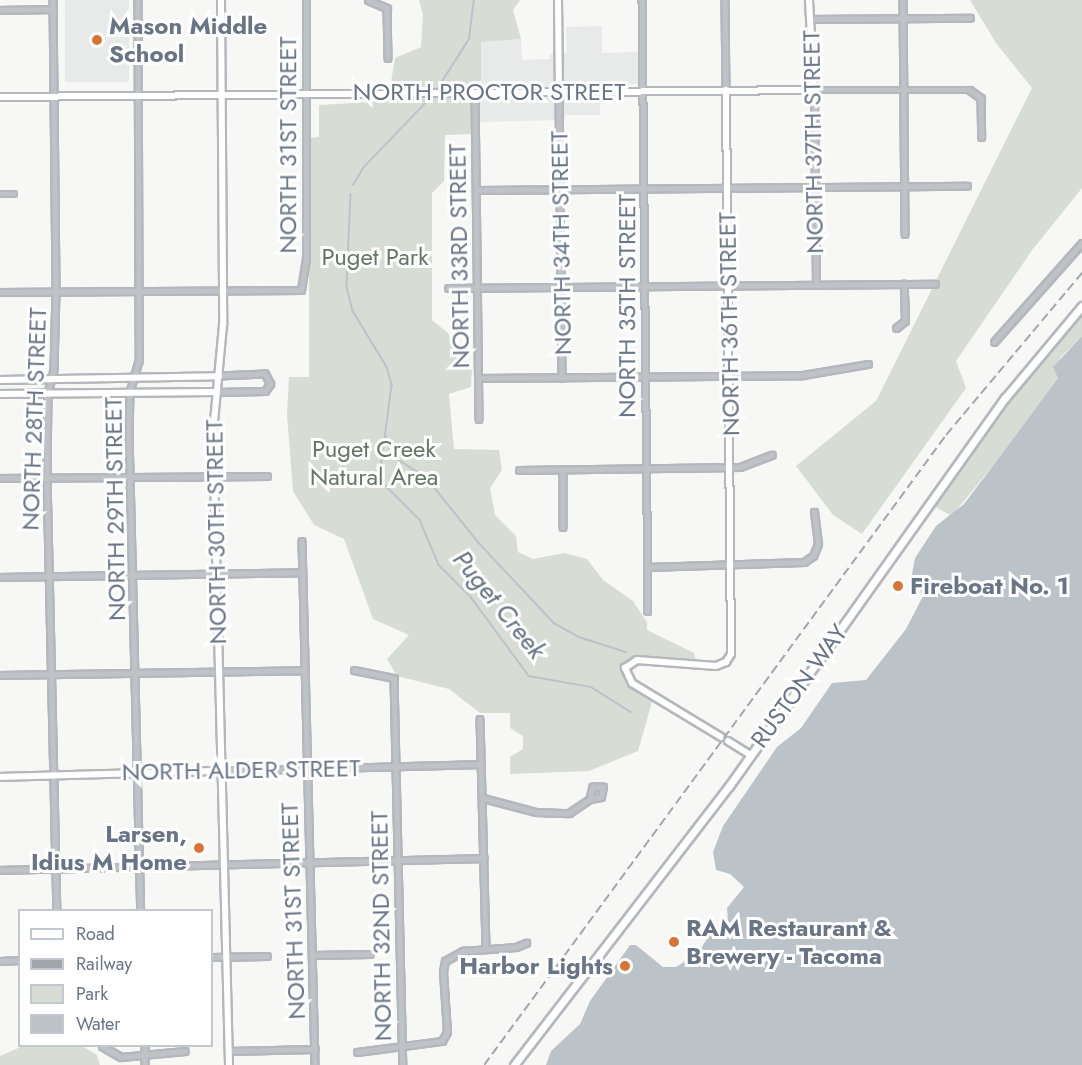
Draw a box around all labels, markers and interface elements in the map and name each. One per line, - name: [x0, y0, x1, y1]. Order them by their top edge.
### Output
- place label: Mason Middle School: [109, 12, 267, 68]
- street label: NORTH 37TH STREET: [797, 30, 829, 254]
- marker: Mason Middle School: [90, 33, 104, 47]
- street label: NORTH 31ST STREET: [274, 36, 302, 254]
- street label: NORTH PROCTOR STREET: [353, 78, 625, 106]
- street label: NORTH 34TH STREET: [545, 131, 577, 355]
- street label: NORTH 33RD STREET: [443, 143, 475, 369]
- street label: NORTH 35TH STREET: [613, 194, 641, 418]
- street label: NORTH 36TH STREET: [713, 212, 745, 436]
- park label: Puget Park: [321, 243, 429, 271]
- street label: NORTH 28TH STREET: [16, 307, 52, 531]
- street label: NORTH 29TH STREET: [99, 397, 131, 621]
- street label: NORTH 30TH STREET: [200, 419, 232, 645]
- park label: Puget Creek Natural Area: [310, 435, 438, 491]
- water label: Puget Creek: [446, 544, 552, 666]
- place label: Fireboat No. 1: [910, 572, 1069, 600]
- marker: Fireboat No. 1: [891, 579, 905, 593]
- street label: RUSTON WAY: [745, 619, 853, 753]
- street label: NORTH ALDER STREET: [121, 754, 361, 786]
- street label: NORTH 31ST STREET: [275, 802, 311, 1020]
- street label: NORTH 32ND STREET: [365, 810, 397, 1042]
- place label: Larsen, Idius M Home: [31, 820, 187, 876]
- marker: Larsen, Idius M Home: [192, 841, 206, 855]
- legend: [18, 909, 213, 1047]
- place label: RAM Restaurant & Brewery - Tacoma: [686, 914, 892, 970]
- text: Road: [76, 921, 115, 947]
- marker: RAM Restaurant & Brewery - Tacoma: [667, 935, 681, 949]
- text: Railway: [76, 951, 132, 977]
- place label: Harbor Lights: [459, 952, 613, 980]
- marker: Harbor Lights: [618, 959, 632, 973]
- text: Park: [76, 981, 108, 1007]
- text: Water: [76, 1011, 120, 1037]

